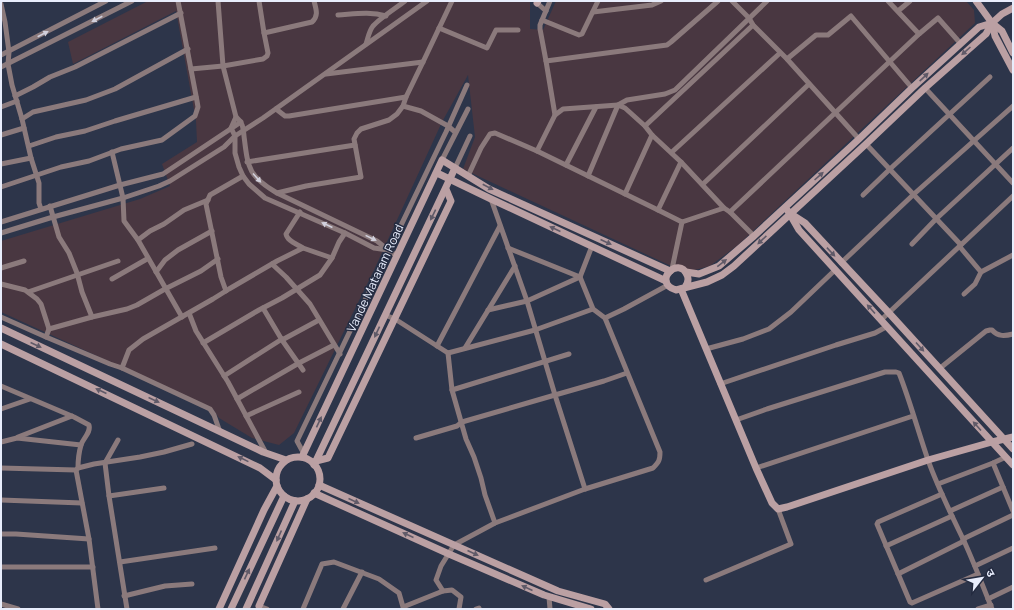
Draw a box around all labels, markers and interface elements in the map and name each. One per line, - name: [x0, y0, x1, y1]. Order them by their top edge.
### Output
- one-way arrow: [91, 16, 103, 22]
- one-way arrow: [37, 31, 49, 37]
- one-way arrow: [961, 47, 972, 56]
- one-way arrow: [919, 73, 929, 82]
- one-way arrow: [814, 171, 824, 181]
- one-way arrow: [252, 173, 261, 183]
- one-way arrow: [482, 184, 494, 191]
- one-way arrow: [430, 209, 436, 220]
- street label: Vande Mataram Road: [343, 221, 407, 335]
- one-way arrow: [322, 222, 333, 228]
- one-way arrow: [550, 226, 561, 232]
- one-way arrow: [366, 235, 377, 241]
- one-way arrow: [757, 235, 767, 245]
- one-way arrow: [600, 239, 612, 245]
- one-way arrow: [827, 247, 836, 257]
- one-way arrow: [717, 258, 728, 267]
- one-way arrow: [866, 304, 875, 314]
- one-way arrow: [374, 326, 380, 338]
- one-way arrow: [31, 342, 42, 348]
- one-way arrow: [915, 342, 924, 352]
- one-way arrow: [95, 388, 106, 394]
- one-way arrow: [148, 397, 159, 403]
- one-way arrow: [316, 416, 322, 428]
- one-way arrow: [972, 421, 982, 431]
- one-way arrow: [237, 456, 249, 462]
- one-way arrow: [349, 498, 361, 504]
- one-way arrow: [276, 531, 282, 542]
- one-way arrow: [403, 532, 414, 538]
- one-way arrow: [468, 551, 480, 557]
- north arrow: [962, 558, 1002, 598]
- text: उ: [983, 566, 999, 580]
- one-way arrow: [244, 568, 250, 579]
- one-way arrow: [521, 585, 533, 591]

